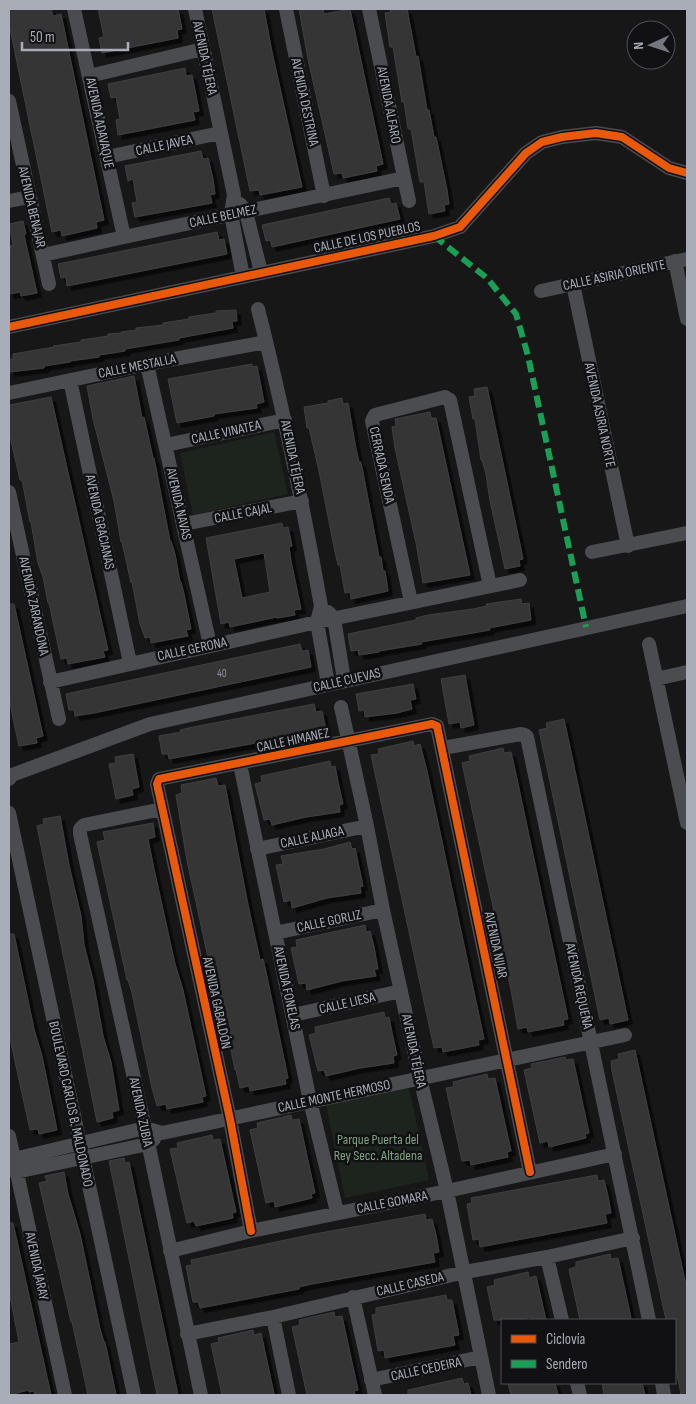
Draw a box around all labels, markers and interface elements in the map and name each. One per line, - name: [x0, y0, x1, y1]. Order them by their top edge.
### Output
- street label: AVENIDA TÉJERA: [189, 19, 221, 97]
- scale bar: [22, 20, 129, 52]
- north arrow: [626, 20, 676, 70]
- text: 50 m: [30, 28, 55, 47]
- text: N: [630, 41, 647, 50]
- street label: AVENIDA DESTRINA: [287, 56, 323, 148]
- street label: AVENIDA ALFARO: [373, 64, 405, 145]
- street label: AVENIDA ADAVAQUE: [82, 75, 118, 170]
- street label: CALLE JAVEA: [134, 130, 195, 159]
- street label: AVENIDA BENAJAR: [14, 164, 50, 250]
- street label: CALLE BELMEZ: [188, 201, 258, 231]
- street label: CALLE DE LOS PUEBLOS: [312, 217, 422, 257]
- street label: CALLE ASIRIA ORIENTE: [561, 256, 667, 294]
- street label: CALLE MESTALLA: [97, 350, 178, 382]
- street label: AVENIDA ASIRIA NORTE: [580, 360, 619, 469]
- street label: CALLE VINATEA: [190, 416, 263, 448]
- street label: AVENIDA TÉJERA: [277, 418, 309, 496]
- street label: CERRADA SENDA: [366, 425, 399, 506]
- street label: AVENIDA NAVAS: [162, 465, 196, 542]
- street label: AVENIDA GRACIANAS: [81, 472, 118, 571]
- street label: CALLE CAJAL: [213, 499, 273, 527]
- street label: AVENIDA ZARANDONA: [15, 554, 53, 658]
- street label: CALLE GERONA: [156, 633, 229, 665]
- street label: CALLE CUEVAS: [312, 664, 382, 696]
- house number: 40: [217, 667, 227, 680]
- street label: CALLE HIMANEZ: [255, 724, 331, 756]
- street label: CALLE ALIAGA: [279, 822, 346, 852]
- street label: CALLE GORLIZ: [295, 906, 363, 936]
- street label: AVENIDA NIJAR: [480, 909, 511, 980]
- street label: AVENIDA REQUEÑA: [561, 941, 597, 1031]
- street label: AVENIDA FONELAS: [270, 944, 304, 1031]
- street label: AVENIDA GABALDÓN: [199, 954, 235, 1051]
- street label: CALLE LIESA: [317, 988, 378, 1018]
- street label: AVENIDA TÉJERA: [398, 1012, 430, 1090]
- street label: BOULEVARD CARLOS B. MALDONADO: [45, 1020, 97, 1188]
- street label: AVENIDA ZUBIA: [125, 1075, 157, 1149]
- street label: CALLE MONTE HERMOSO: [276, 1076, 392, 1116]
- park label: Parque Puerta del Rey Secc. Altadena: [334, 1131, 422, 1164]
- street label: CALLE GOMARA: [355, 1187, 430, 1217]
- street label: AVENIDA JARAY: [21, 1230, 53, 1302]
- street label: CALLE CASEDA: [375, 1268, 446, 1300]
- legend: [501, 1319, 676, 1384]
- text: Ciclovía: [546, 1330, 586, 1349]
- street label: CALLE CEDEIRA: [389, 1353, 464, 1385]
- text: Sendero: [546, 1355, 587, 1374]

